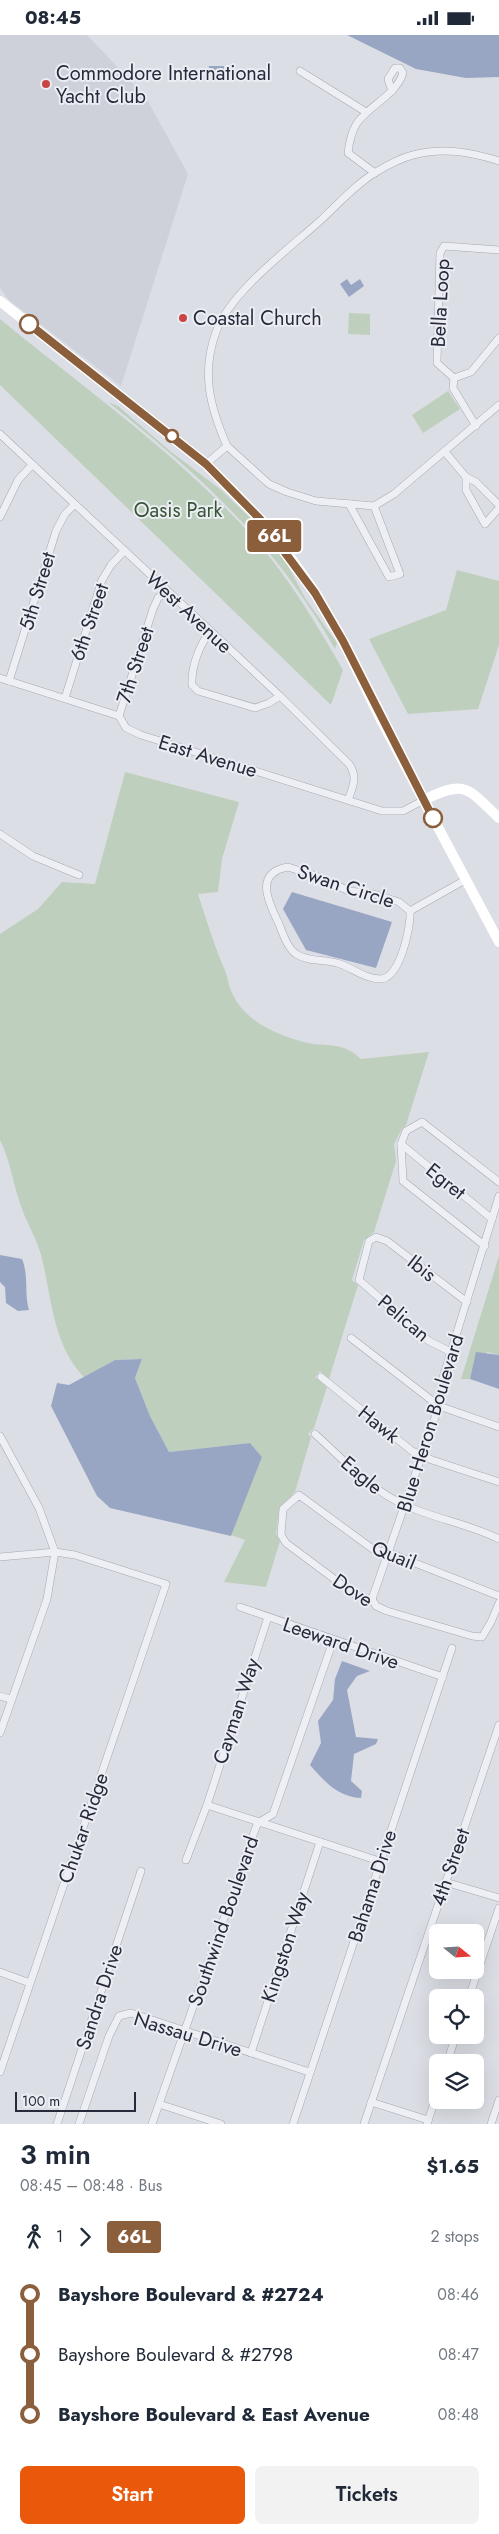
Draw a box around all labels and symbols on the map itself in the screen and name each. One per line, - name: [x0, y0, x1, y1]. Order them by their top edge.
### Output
- place label: Commodore International Yacht Club: [56, 59, 271, 111]
- marker: Commodore International Yacht Club: [40, 78, 52, 90]
- street label: Bella Loop: [424, 258, 457, 348]
- place label: Coastal Church: [193, 304, 322, 333]
- marker: Coastal Church: [177, 312, 189, 324]
- unlabelled marker: [19, 314, 39, 334]
- unlabelled marker: [165, 429, 179, 443]
- park label: Oasis Park: [134, 496, 222, 525]
- line badge: 66L: [245, 520, 303, 552]
- street label: 5th Street: [12, 548, 63, 634]
- street label: West Avenue: [139, 564, 239, 660]
- street label: 6th Street: [63, 579, 116, 665]
- street label: 7th Street: [109, 623, 162, 707]
- street label: East Avenue: [155, 728, 261, 785]
- unlabelled marker: [423, 808, 443, 828]
- street label: Swan Circle: [294, 857, 398, 916]
- street label: Egret: [419, 1156, 472, 1207]
- street label: Ibis: [401, 1248, 442, 1289]
- street label: Pelican: [371, 1288, 436, 1349]
- street label: Blue Heron Boulevard: [390, 1330, 471, 1516]
- street label: Hawk: [352, 1399, 406, 1450]
- street label: Eagle: [334, 1449, 389, 1502]
- street label: Quail: [367, 1533, 420, 1577]
- street label: Dove: [327, 1567, 379, 1614]
- street label: Leeward Drive: [279, 1610, 403, 1677]
- street label: Cayman Way: [206, 1654, 267, 1768]
- street label: Chukar Ridge: [51, 1769, 116, 1887]
- street label: 4th Street: [424, 1824, 477, 1910]
- street label: Bahama Drive: [341, 1826, 404, 1946]
- street label: Southwind Boulevard: [181, 1832, 266, 2010]
- street label: Kingston Way: [254, 1888, 317, 2006]
- north arrow: [429, 1924, 484, 1979]
- street label: Sandra Drive: [69, 1941, 130, 2054]
- street label: Nassau Drive: [130, 2004, 246, 2065]
- scale bar: [15, 2089, 136, 2112]

